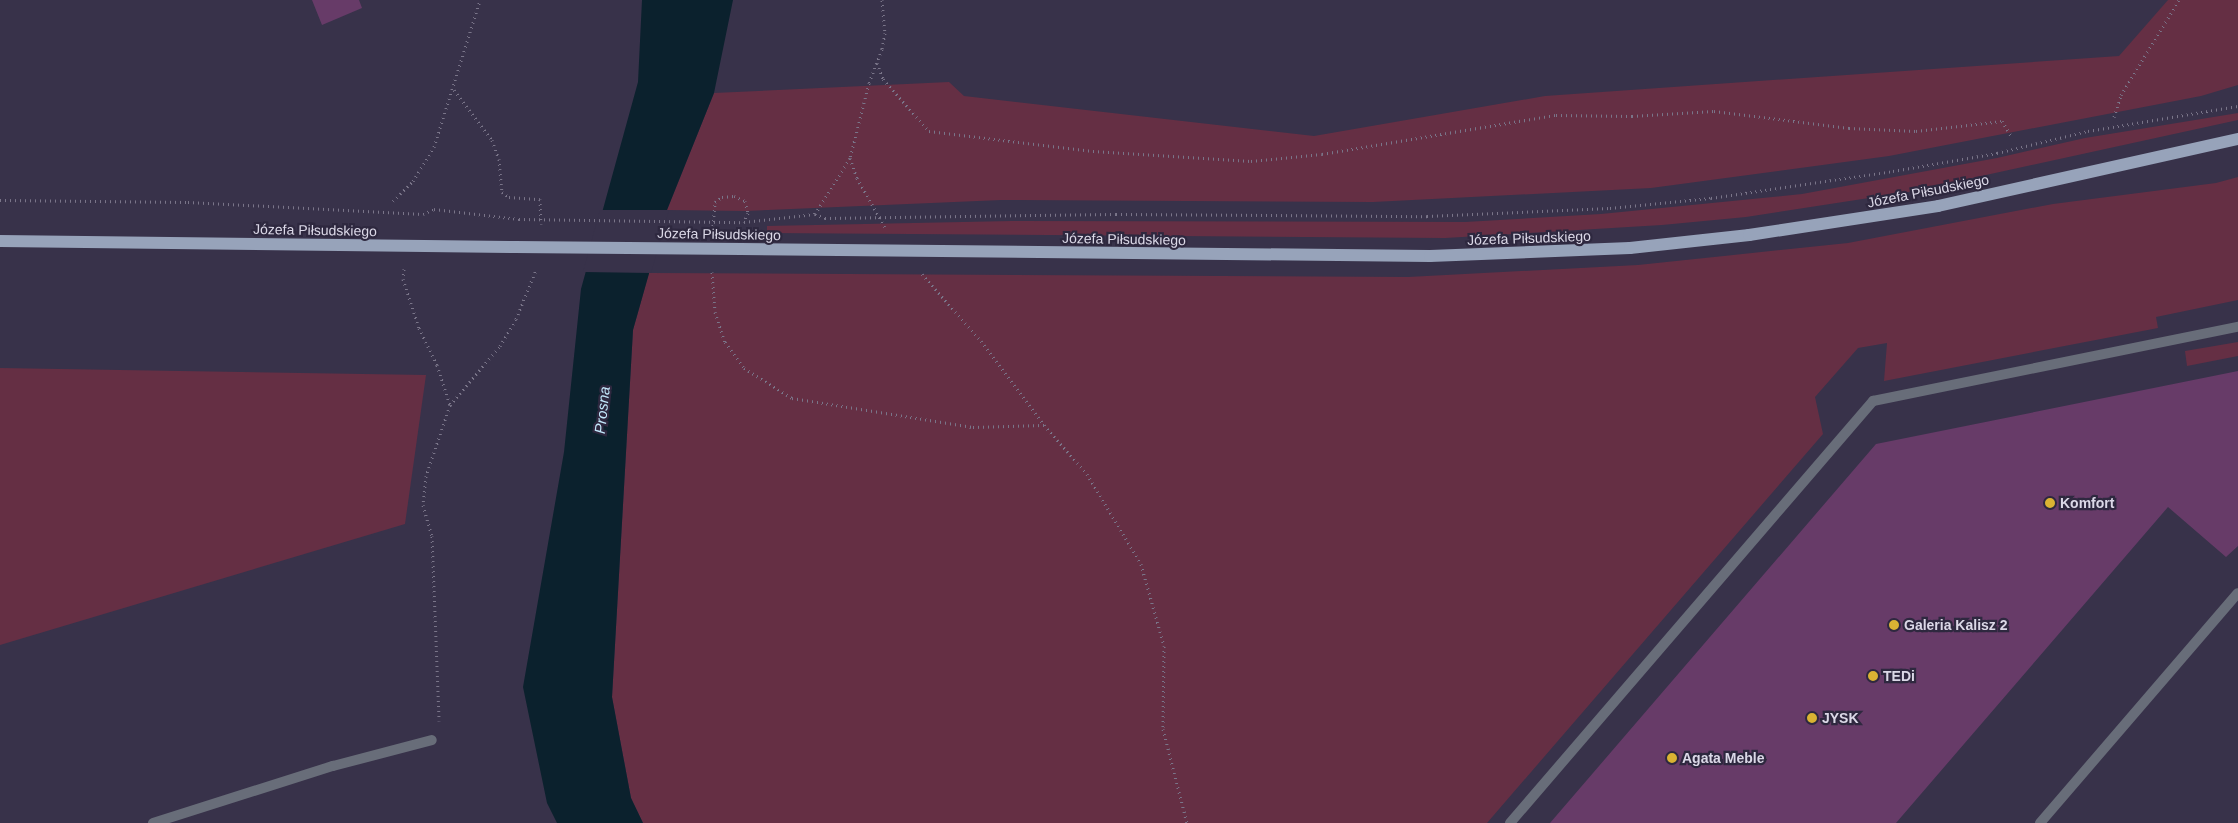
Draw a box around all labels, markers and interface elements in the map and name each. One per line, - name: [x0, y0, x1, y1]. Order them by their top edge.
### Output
- street label: Józefa Piłsudskiego: [1866, 171, 1990, 211]
- street label: Józefa Piłsudskiego: [253, 221, 377, 239]
- street label: Józefa Piłsudskiego: [657, 225, 781, 243]
- street label: Józefa Piłsudskiego: [1467, 227, 1591, 249]
- street label: Józefa Piłsudskiego: [1062, 230, 1186, 248]
- water label: Prosna: [591, 385, 613, 435]
- place label: Komfort: [2060, 495, 2114, 511]
- marker: Komfort: [2044, 497, 2056, 509]
- place label: Galeria Kalisz 2: [1904, 617, 2008, 633]
- marker: Galeria Kalisz 2: [1888, 619, 1900, 631]
- place label: TEDi: [1883, 668, 1915, 684]
- marker: TEDi: [1867, 670, 1879, 682]
- place label: JYSK: [1822, 710, 1859, 726]
- marker: JYSK: [1806, 712, 1818, 724]
- place label: Agata Meble: [1682, 750, 1764, 766]
- marker: Agata Meble: [1666, 752, 1678, 764]

